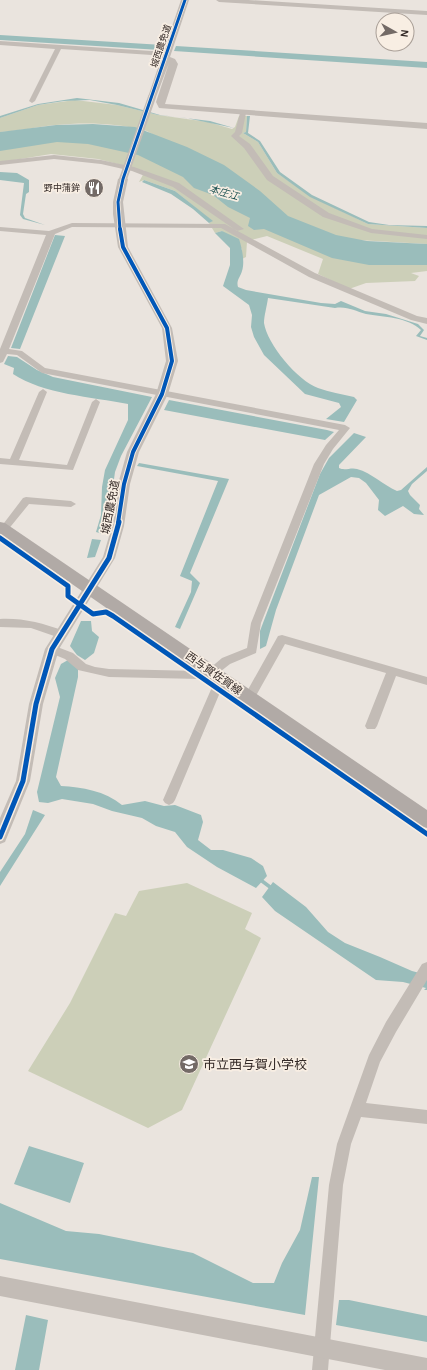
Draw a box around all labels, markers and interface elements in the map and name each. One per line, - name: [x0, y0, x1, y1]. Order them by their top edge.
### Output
- north arrow: [375, 12, 415, 52]
- street label: 城西農免道: [149, 23, 173, 69]
- text: N: [397, 29, 411, 38]
- restaurant icon: 野中蒲鉾: [83, 177, 105, 199]
- place label: 野中蒲鉾: [44, 182, 80, 193]
- water label: 本庄江: [208, 183, 241, 203]
- street label: 城西農免道: [99, 479, 122, 535]
- street label: 西与賀佐賀線: [183, 649, 244, 698]
- school or university icon: 市立西与賀小学校: [178, 1053, 200, 1075]
- place label: 市立西与賀小学校: [203, 1057, 307, 1072]

